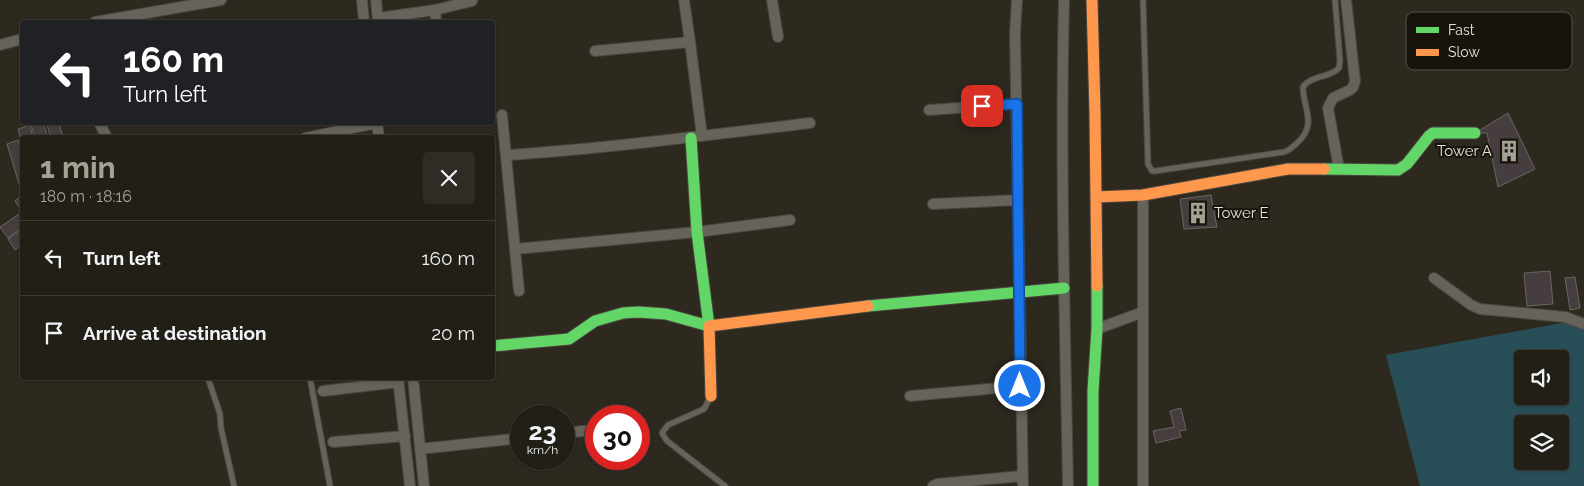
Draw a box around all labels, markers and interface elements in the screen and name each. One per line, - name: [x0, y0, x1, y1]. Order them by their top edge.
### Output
- legend: [1406, 12, 1572, 70]
- text: Fast: [1448, 22, 1475, 38]
- text: 160 m: [123, 39, 224, 80]
- icon: left: [40, 40, 105, 105]
- text: Slow: [1448, 44, 1480, 60]
- text: Turn left: [123, 81, 207, 107]
- pin: [961, 85, 1003, 127]
- icon: arrive: [968, 92, 996, 120]
- building icon: Tower A: [1496, 138, 1522, 164]
- place label: Tower A: [1437, 142, 1492, 160]
- text: 1 min: [40, 150, 116, 185]
- button: close: [423, 152, 475, 204]
- text: 180 m · 18:16: [40, 187, 132, 206]
- building icon: Tower E: [1185, 200, 1211, 226]
- place label: Tower E: [1214, 204, 1269, 222]
- icon: left: [40, 244, 68, 272]
- text: Turn left: [83, 247, 160, 269]
- text: 160 m: [421, 247, 475, 269]
- icon: arrive: [40, 319, 68, 347]
- text: Arrive at destination: [83, 322, 267, 344]
- text: 20 m: [431, 322, 475, 344]
- map controls: [1514, 350, 1569, 470]
- button: sound: [1514, 350, 1569, 405]
- position arrow: [993, 359, 1045, 411]
- speed limit sign: 30: [585, 405, 650, 470]
- button: layers: [1514, 415, 1569, 470]
- text: 23: [528, 416, 557, 446]
- text: km/h: [527, 443, 558, 457]

